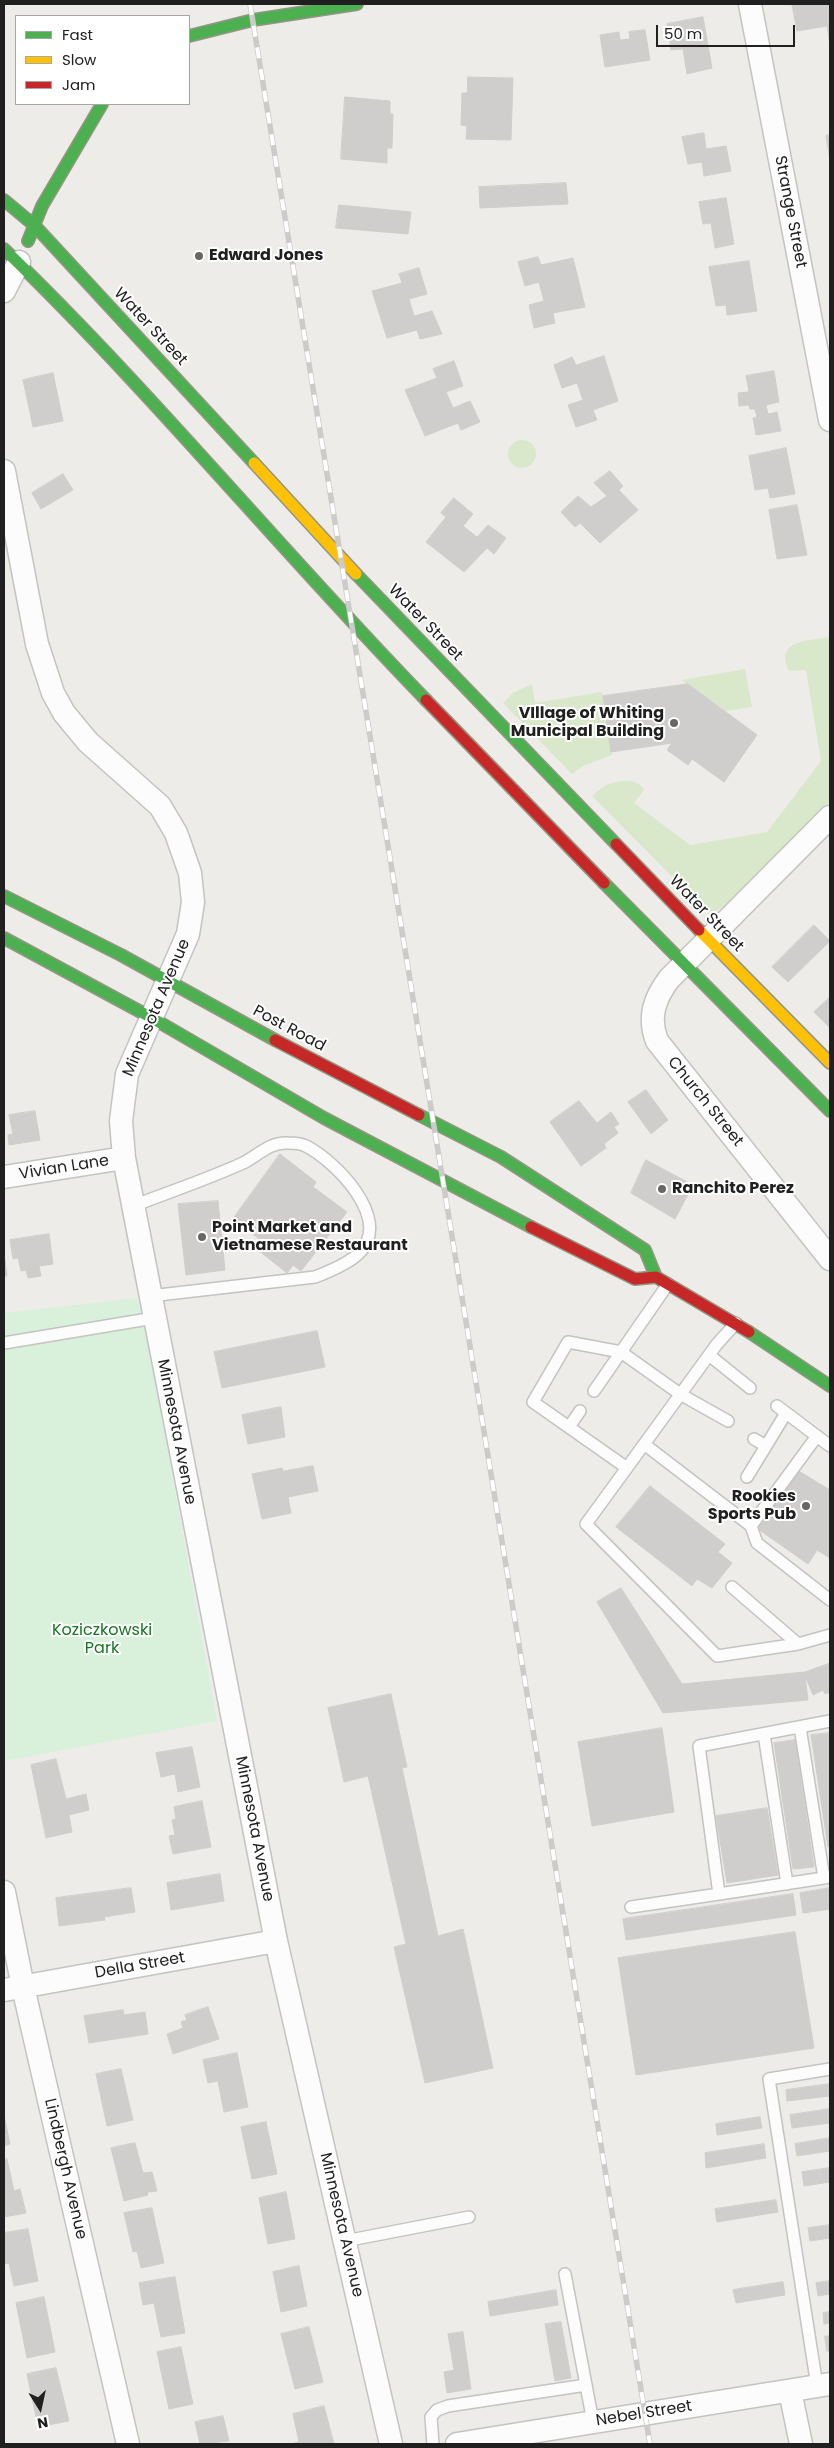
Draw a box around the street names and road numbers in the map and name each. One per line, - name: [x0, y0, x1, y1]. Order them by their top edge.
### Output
- street label: Strange Street: [770, 154, 810, 270]
- street label: Water Street: [109, 284, 191, 370]
- street label: Water Street: [384, 581, 466, 665]
- street label: Water Street: [665, 872, 747, 956]
- street label: Minnesota Avenue: [119, 936, 195, 1080]
- street label: Post Road: [249, 1002, 329, 1056]
- street label: Church Street: [663, 1053, 747, 1151]
- street label: Vivian Lane: [18, 1151, 110, 1185]
- street label: Minnesota Avenue: [152, 1358, 200, 1506]
- street label: Minnesota Avenue: [230, 1755, 278, 1903]
- street label: Della Street: [94, 1949, 186, 1983]
- street label: Lindbergh Avenue: [39, 2097, 91, 2241]
- street label: Minnesota Avenue: [315, 2151, 367, 2299]
- street label: Nebel Street: [595, 2397, 693, 2431]

